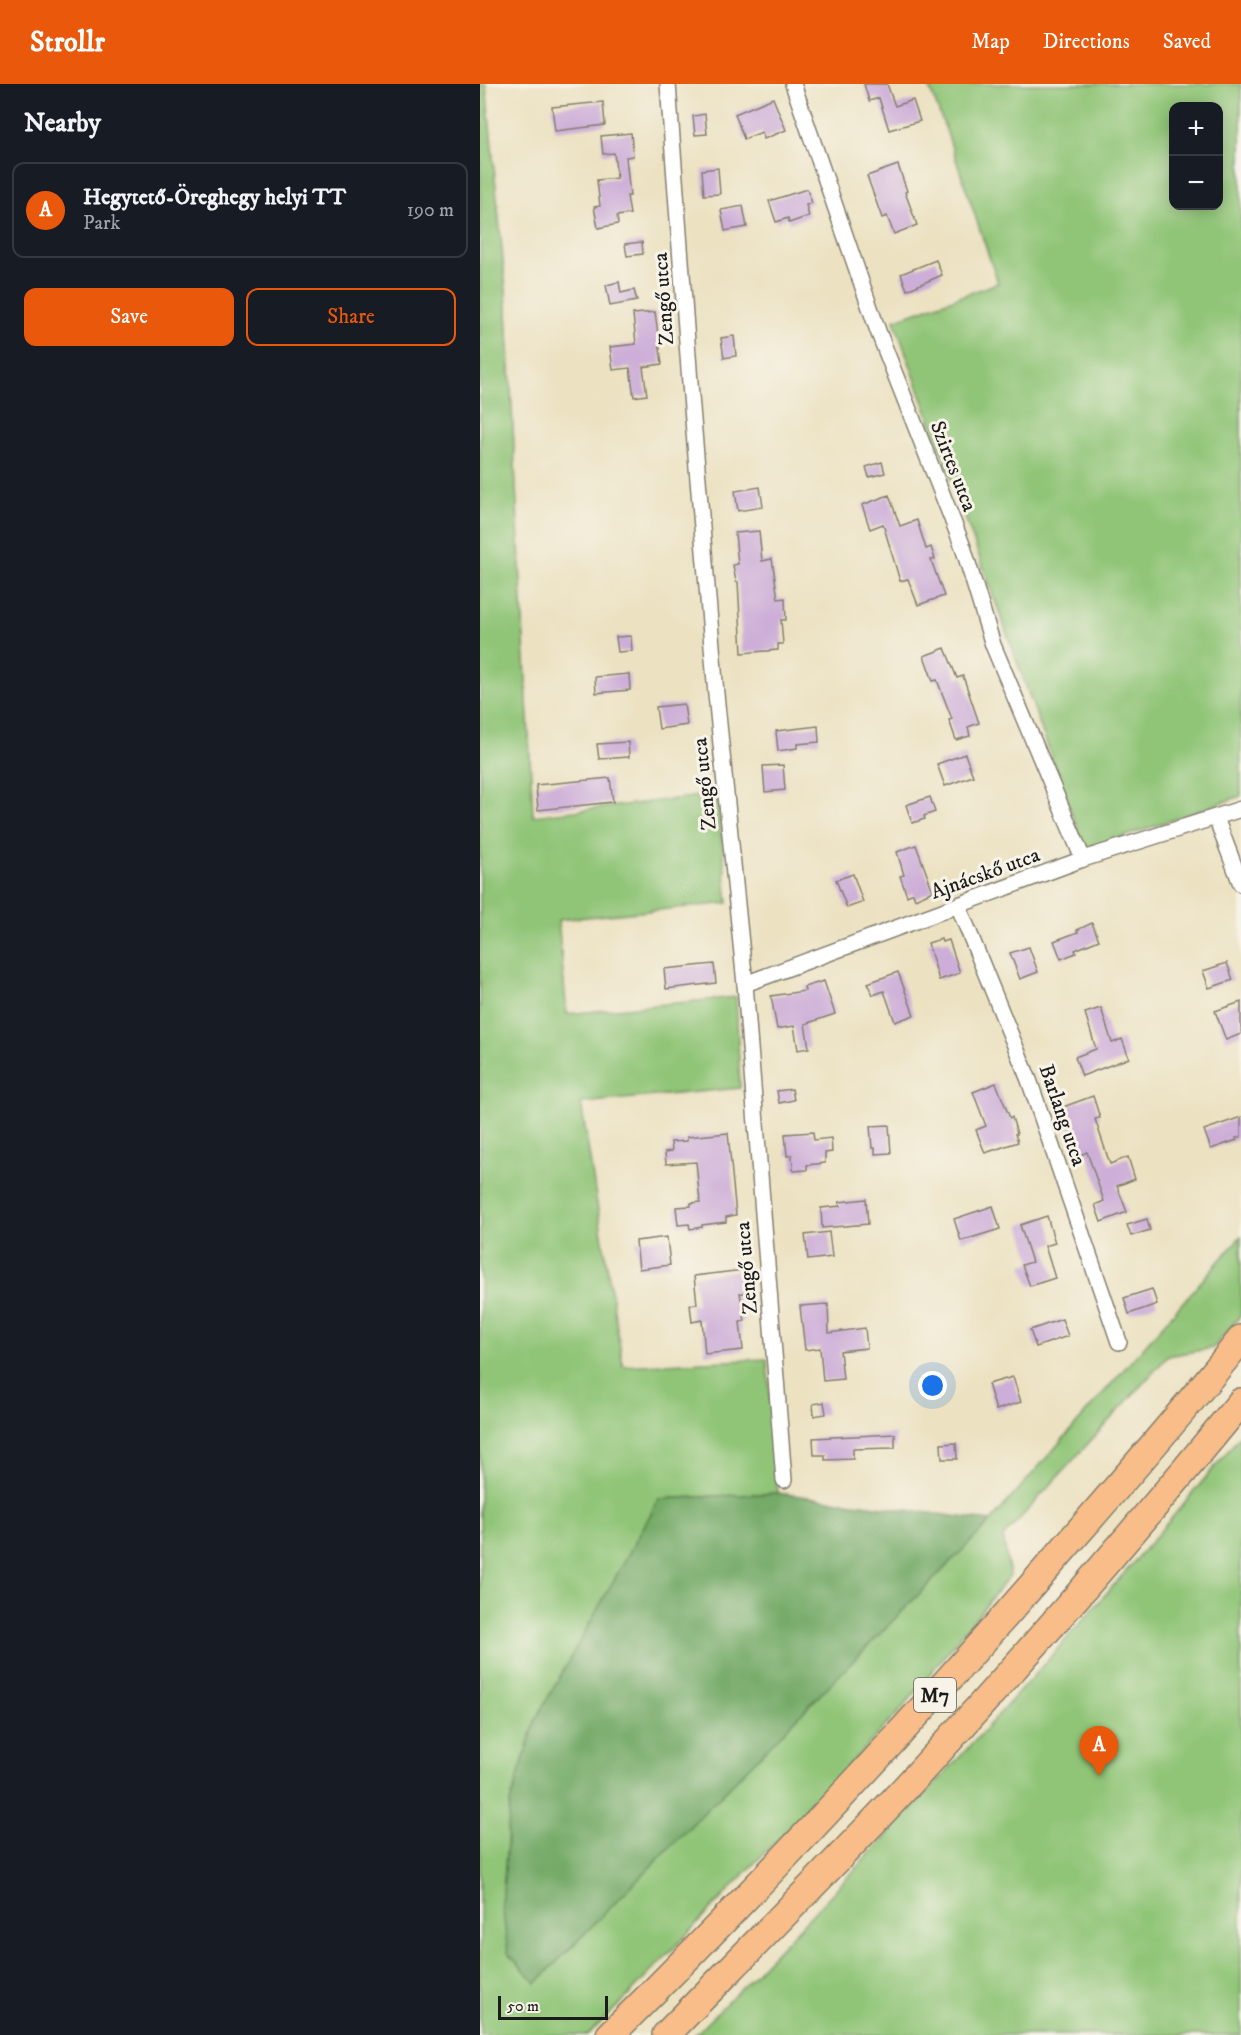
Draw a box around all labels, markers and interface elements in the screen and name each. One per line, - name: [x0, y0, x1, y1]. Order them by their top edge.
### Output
- text: Strollr: [30, 25, 105, 60]
- text: Map: [971, 29, 1010, 55]
- text: Directions: [1043, 29, 1130, 55]
- text: Saved: [1163, 29, 1211, 55]
- map controls: [1169, 102, 1223, 210]
- button: +: [1169, 102, 1223, 156]
- text: Nearby: [24, 107, 101, 140]
- button: −: [1169, 156, 1223, 210]
- text: Hegytető-Öreghegy helyi TT: [83, 184, 346, 211]
- text: A: [39, 198, 52, 223]
- text: 190 m: [407, 198, 454, 223]
- text: Park: [83, 211, 120, 236]
- street label: Zengő utca: [648, 252, 680, 346]
- button: Save: [24, 288, 234, 346]
- button: Share: [246, 288, 456, 346]
- street label: Szirtes utca: [924, 417, 982, 515]
- street label: Zengő utca: [687, 736, 723, 831]
- street label: Ajnácskő utca: [927, 842, 1043, 906]
- street label: Barlang utca: [1033, 1061, 1092, 1170]
- street label: Zengő utca: [730, 1220, 764, 1315]
- your location: [918, 1371, 947, 1400]
- road number: M7: [914, 1678, 956, 1712]
- pin: A: [1080, 1726, 1118, 1776]
- scale bar: [498, 1993, 608, 2020]
- text: 50 m: [507, 1996, 539, 2016]

